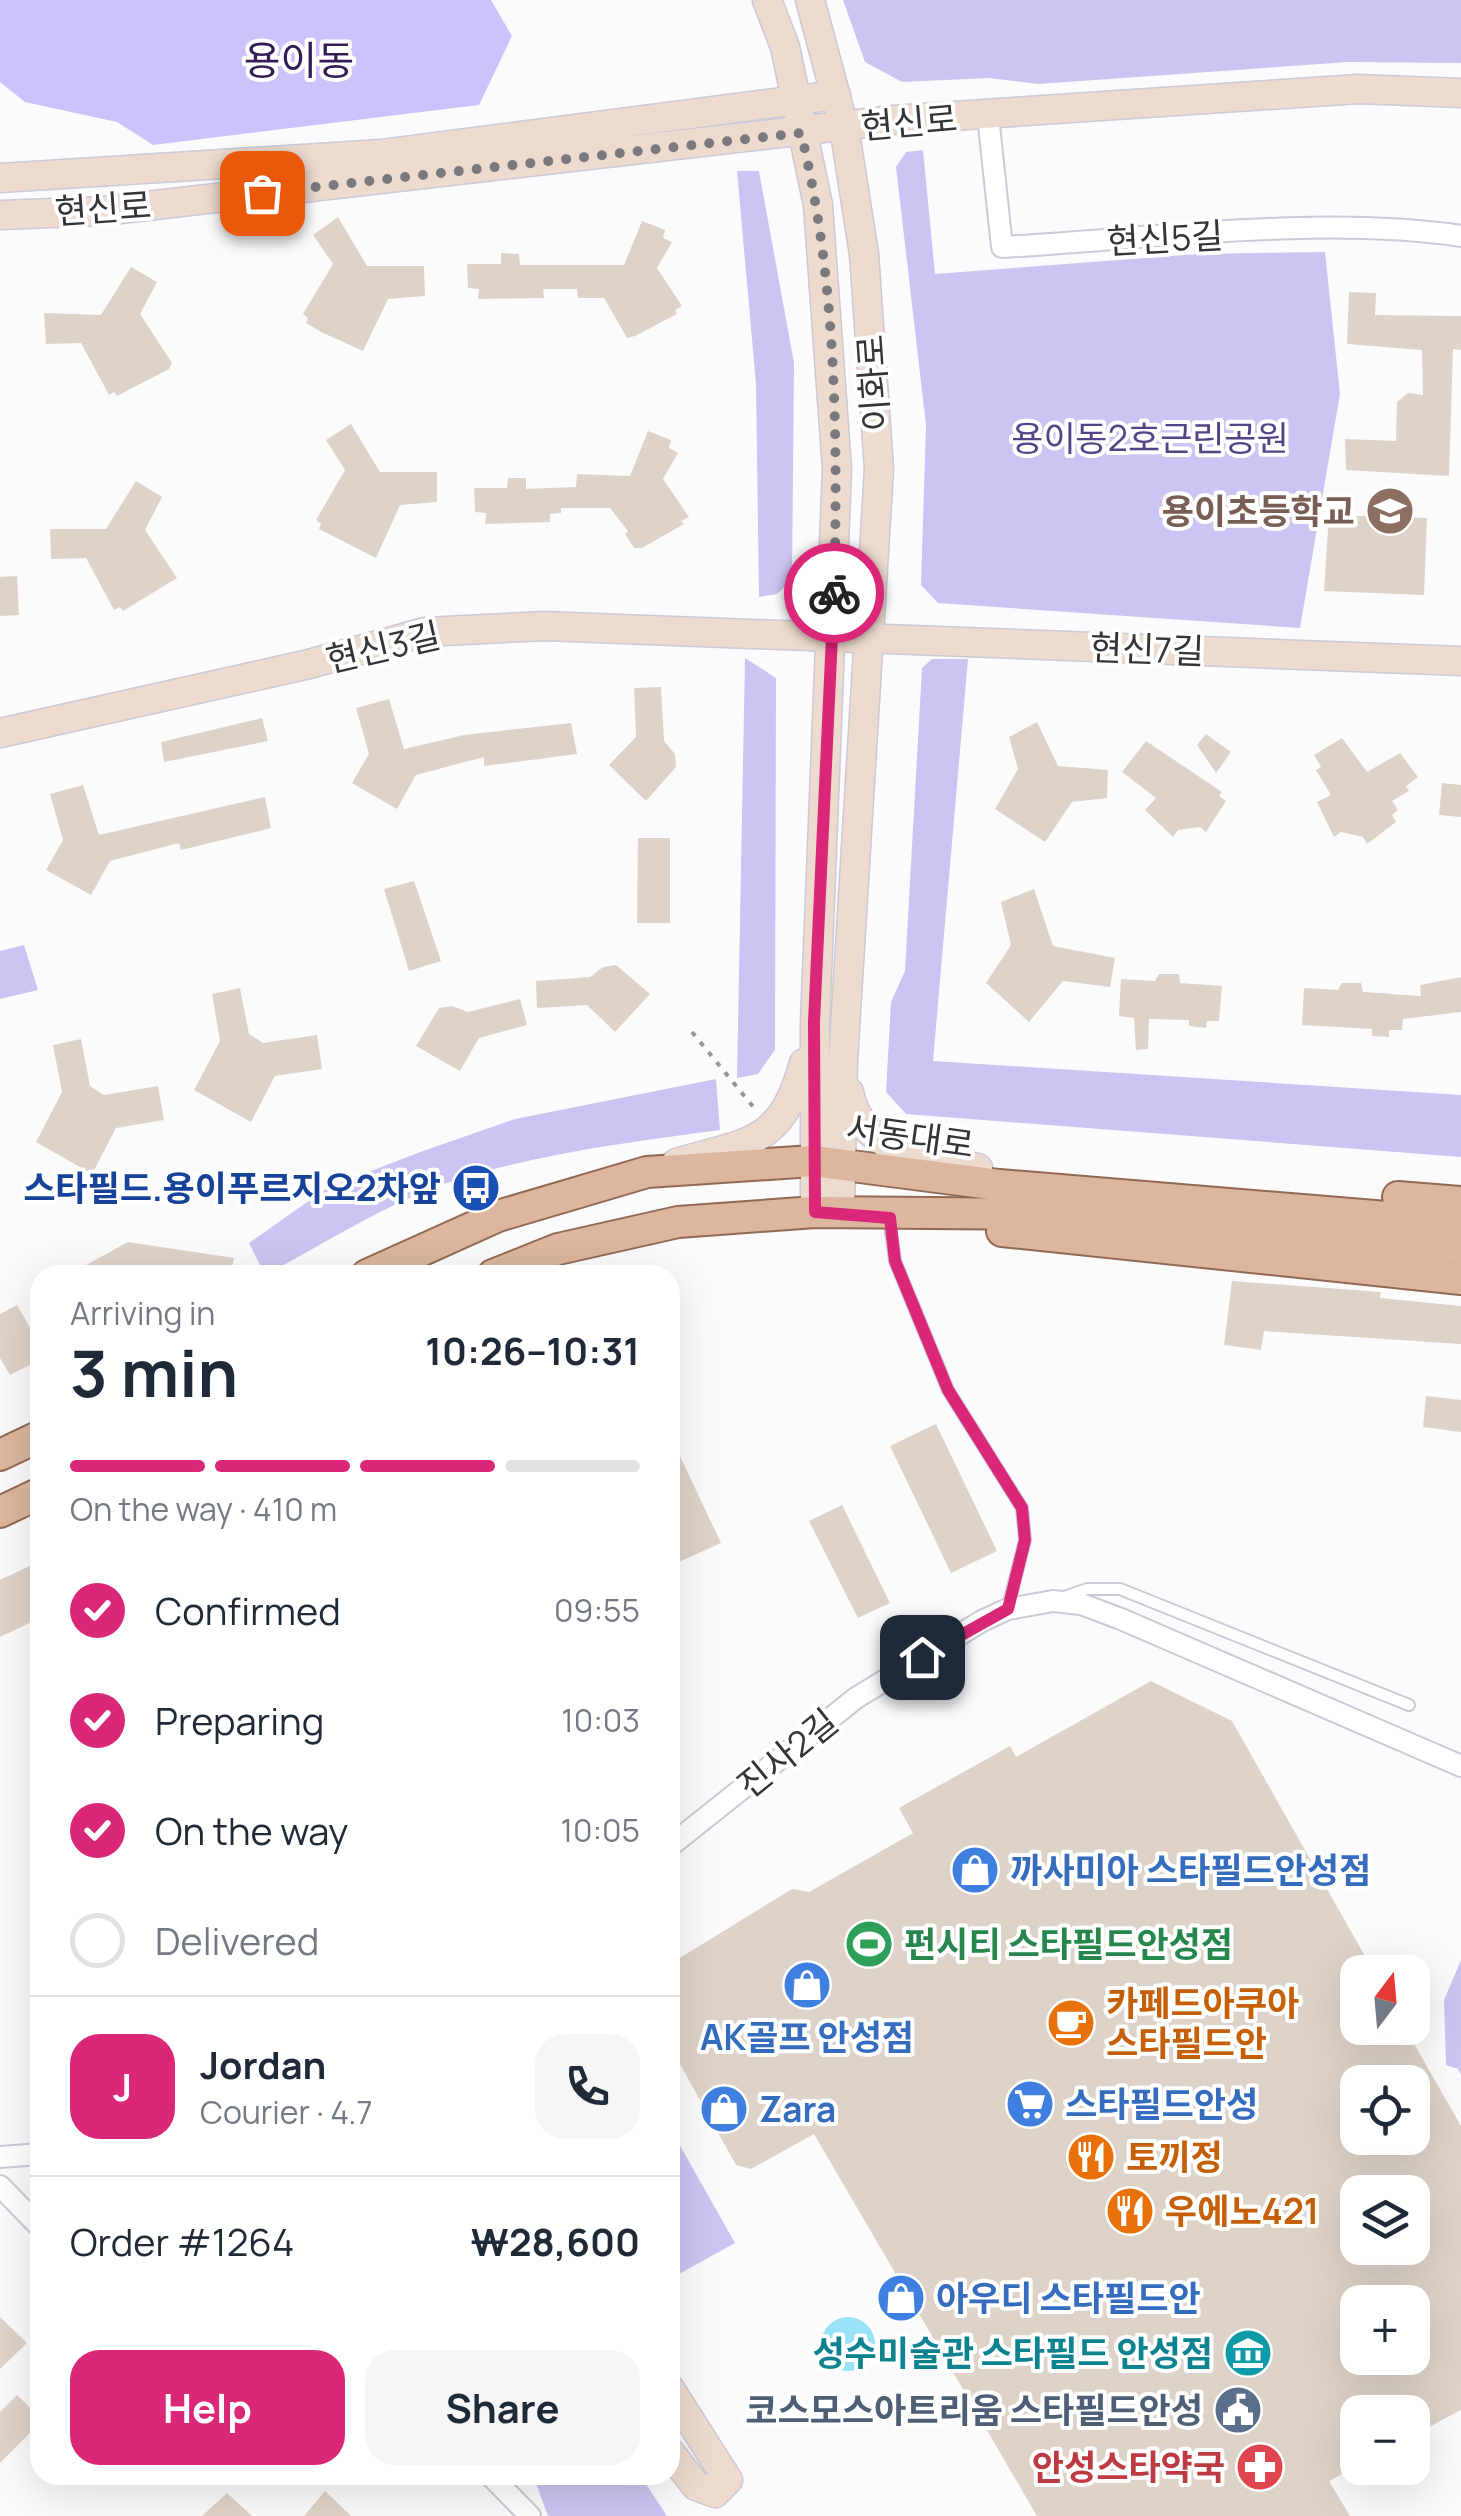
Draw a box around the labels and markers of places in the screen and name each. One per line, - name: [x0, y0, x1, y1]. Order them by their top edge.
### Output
- pin: [220, 151, 305, 236]
- school or university icon: 용이초등학교: [1364, 485, 1416, 537]
- place label: 용이초등학교: [1162, 487, 1355, 535]
- bus stop icon: 스타필드.용이푸르지오2차앞: [450, 1162, 502, 1214]
- place label: 스타필드.용이푸르지오2차앞: [23, 1164, 441, 1212]
- pin: [880, 1615, 965, 1700]
- shop icon: 까사미아 스타필드안성점: [949, 1844, 1001, 1896]
- place label: 까사미아 스타필드안성점: [1010, 1846, 1371, 1894]
- sports icon: 펀시티 스타필드안성점: [843, 1918, 895, 1970]
- place label: 펀시티 스타필드안성점: [904, 1920, 1233, 1968]
- shop icon: AK골프 안성점: [781, 1959, 833, 2011]
- place label: 카페드아쿠아 스타필드안: [1106, 1979, 1299, 2067]
- cafe icon: 카페드아쿠아 스타필드안: [1045, 1997, 1097, 2049]
- place label: AK골프 안성점: [700, 2013, 914, 2061]
- supermarket icon: 스타필드안성: [1004, 2078, 1056, 2130]
- place label: 스타필드안성: [1065, 2080, 1258, 2128]
- shop icon: Zara: [698, 2083, 750, 2135]
- place label: Zara: [759, 2085, 836, 2133]
- restaurant icon: 토끼정: [1065, 2131, 1117, 2183]
- place label: 토끼정: [1126, 2133, 1223, 2181]
- restaurant icon: 우에노421: [1104, 2185, 1156, 2237]
- place label: 우에노421: [1165, 2187, 1319, 2235]
- shop icon: 아우디 스타필드안: [875, 2272, 927, 2324]
- place label: 아우디 스타필드안: [936, 2274, 1201, 2322]
- museum icon: 성수미술관 스타필드 안성점: [1222, 2327, 1274, 2379]
- place label: 성수미술관 스타필드 안성점: [813, 2329, 1213, 2377]
- public building icon: 코스모스아트리움 스타필드안성: [1212, 2384, 1264, 2436]
- place label: 코스모스아트리움 스타필드안성: [745, 2386, 1203, 2434]
- pharmacy icon: 안성스타약국: [1234, 2441, 1286, 2493]
- place label: 안성스타약국: [1032, 2443, 1225, 2491]

